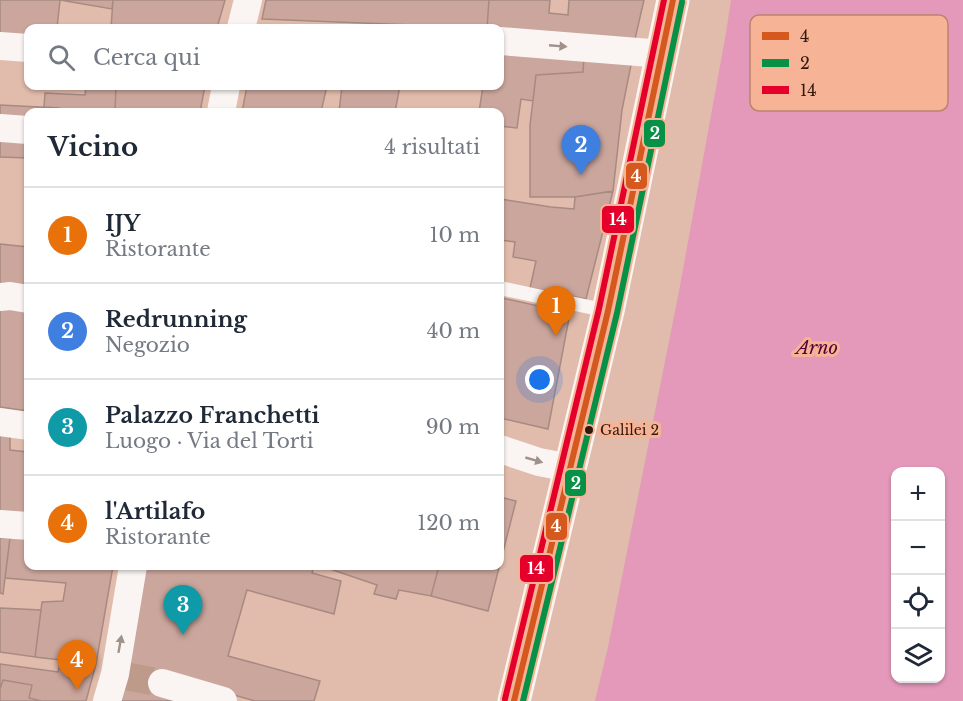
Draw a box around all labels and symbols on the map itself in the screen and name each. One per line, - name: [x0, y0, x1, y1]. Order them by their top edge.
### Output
- legend: [750, 15, 948, 111]
- text: 4: [800, 26, 809, 46]
- one-way arrow: [548, 41, 567, 51]
- text: 2: [800, 53, 810, 73]
- text: 14: [800, 80, 817, 100]
- line badge: 2: [643, 119, 666, 148]
- text: 2: [650, 123, 660, 143]
- pin: 2: [562, 126, 600, 175]
- line badge: 4: [625, 162, 648, 190]
- text: 4: [631, 166, 641, 186]
- line badge: 14: [601, 205, 635, 234]
- text: 14: [609, 209, 627, 229]
- pin: 1: [536, 286, 576, 336]
- water label: Arno: [794, 337, 838, 359]
- your location: [525, 365, 554, 394]
- place label: Galilei 2: [600, 421, 659, 439]
- marker: Galilei 2: [583, 424, 595, 436]
- one-way arrow: [525, 456, 543, 465]
- line badge: 2: [564, 469, 587, 497]
- text: 2: [571, 473, 581, 493]
- line badge: 4: [545, 512, 568, 541]
- text: 4: [551, 516, 561, 536]
- line badge: 14: [519, 554, 554, 583]
- text: 14: [527, 558, 545, 578]
- pin: 3: [164, 586, 202, 635]
- one-way arrow: [116, 634, 125, 653]
- pin: 4: [58, 640, 97, 690]

